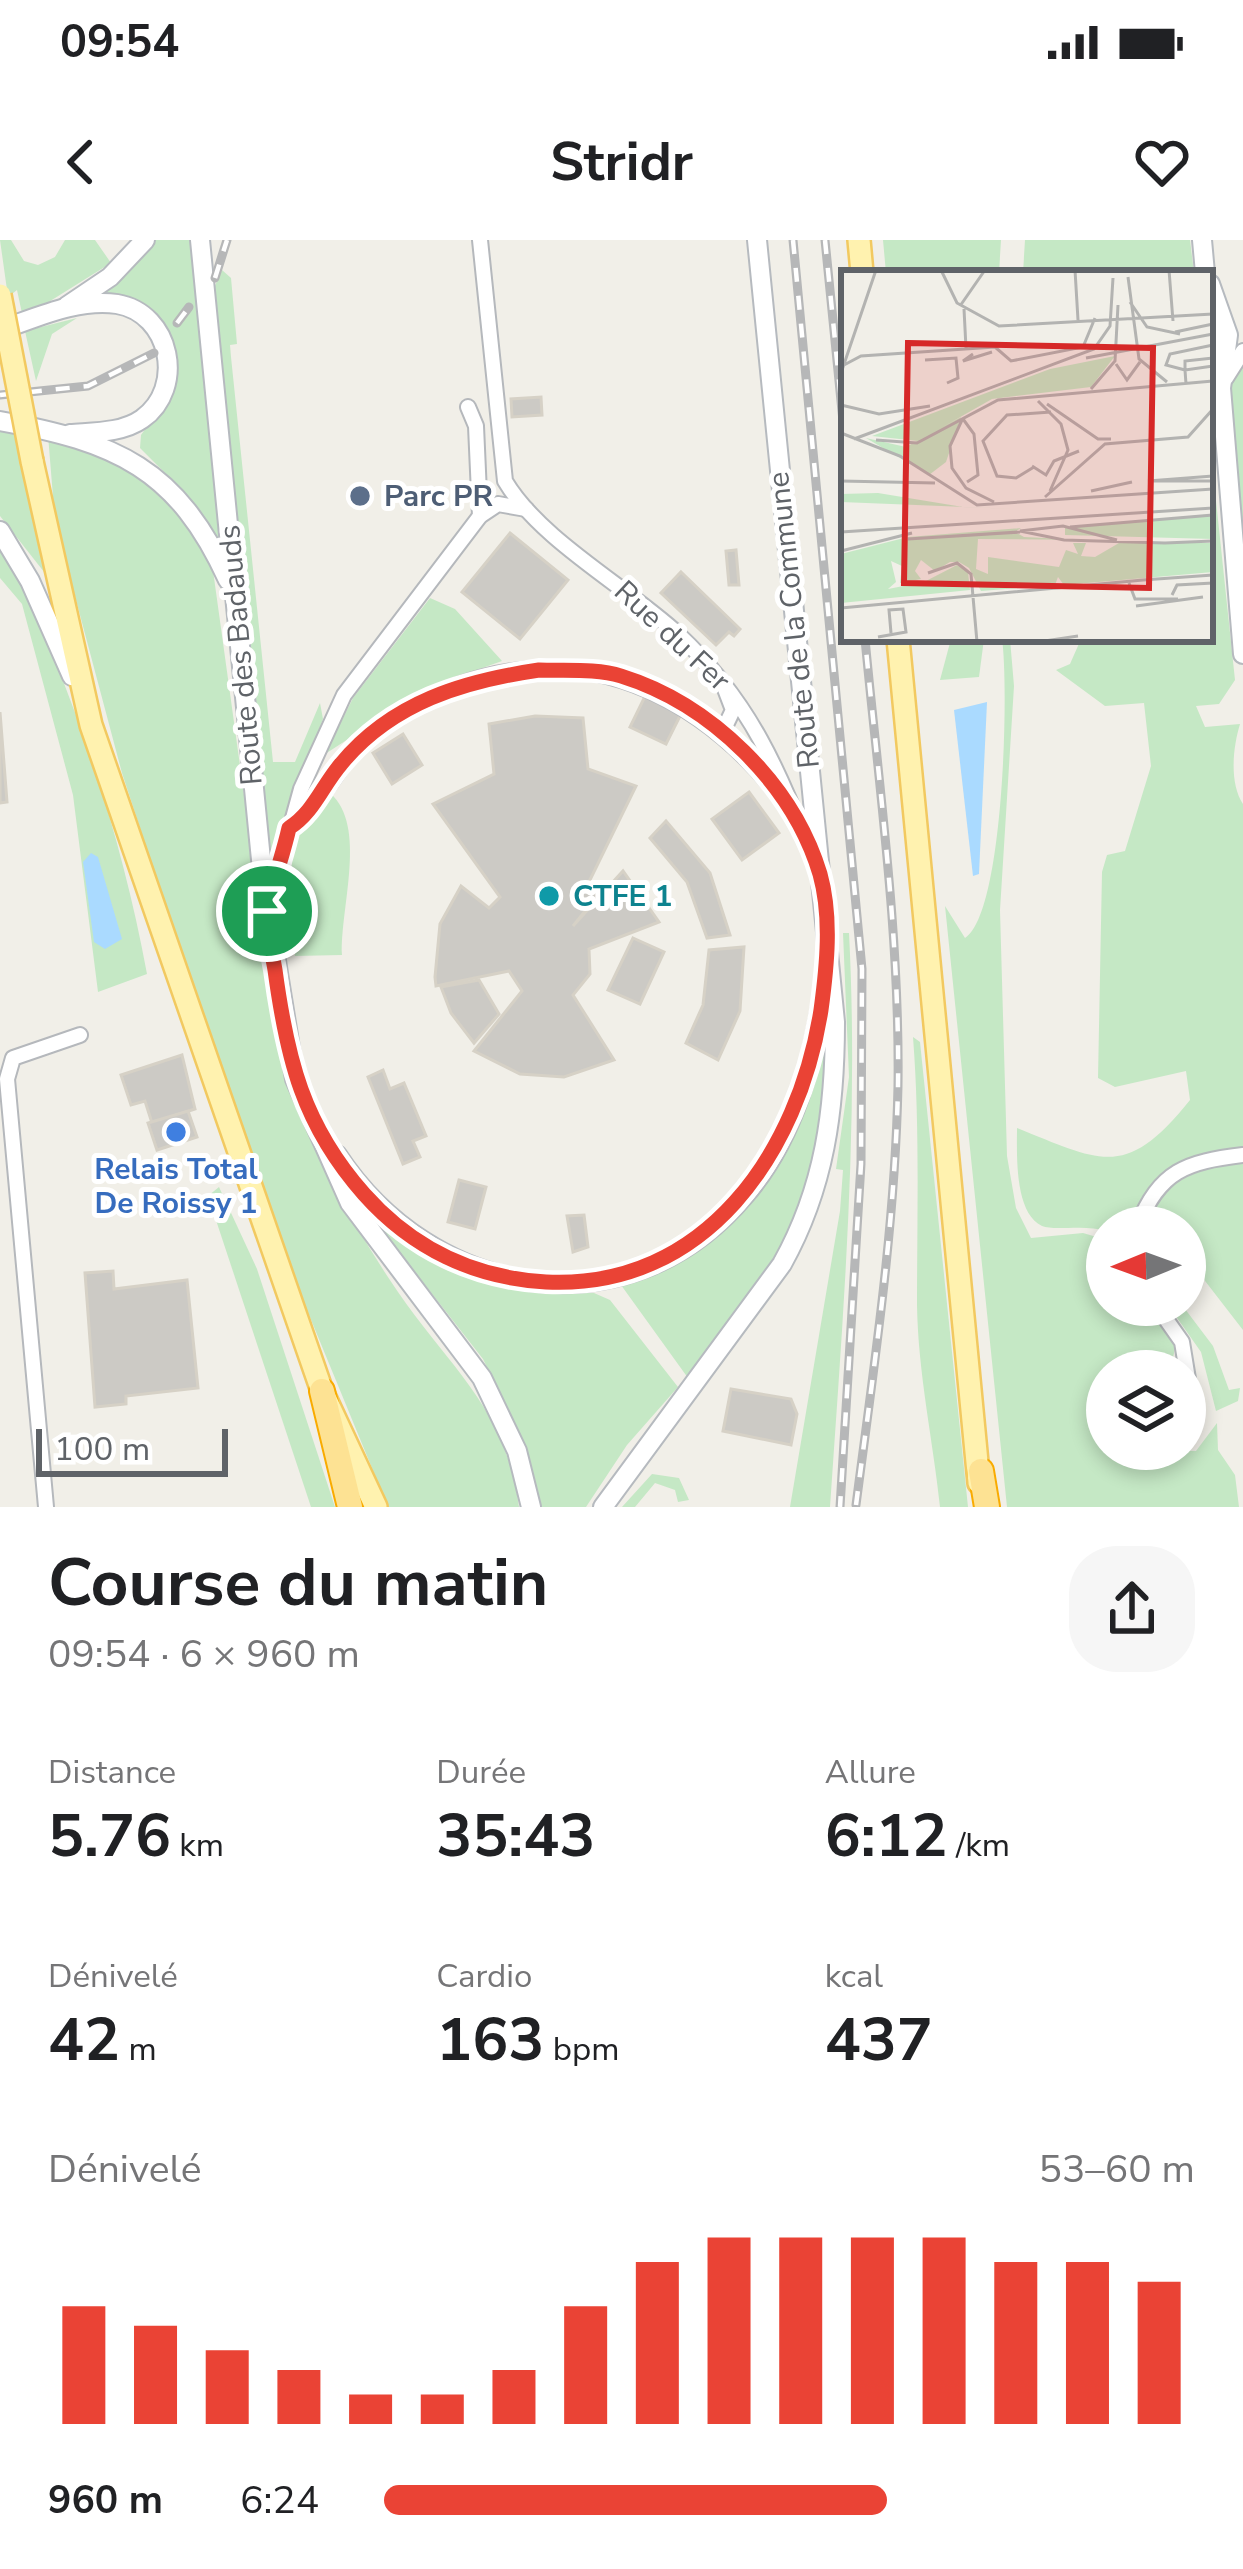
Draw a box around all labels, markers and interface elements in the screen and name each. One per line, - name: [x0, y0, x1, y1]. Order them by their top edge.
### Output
- text: 09:54: [60, 12, 179, 73]
- text: Stridr: [550, 125, 693, 199]
- icon: back: [48, 129, 114, 195]
- icon: heart: [1129, 129, 1195, 195]
- inset map: [841, 270, 1213, 642]
- street label: Route de la Commune: [758, 470, 830, 770]
- place label: Parc PR: [384, 476, 494, 517]
- marker: Parc PR: [347, 483, 373, 509]
- street label: Route des Badauds: [209, 523, 273, 787]
- street label: Rue du Fer: [605, 572, 739, 701]
- pin: [216, 860, 318, 962]
- place label: CTFE 1: [573, 876, 673, 917]
- icon: arrive: [234, 878, 300, 944]
- marker: CTFE 1: [536, 883, 562, 909]
- marker: Relais Total De Roissy 1: [163, 1119, 189, 1145]
- place label: Relais Total De Roissy 1: [94, 1149, 258, 1224]
- north arrow: [1086, 1206, 1206, 1326]
- map controls: [1086, 1206, 1206, 1470]
- button: layers: [1086, 1350, 1206, 1470]
- scale bar: [36, 1423, 228, 1476]
- text: 100 m: [54, 1427, 150, 1472]
- text: Course du matin: [48, 1538, 548, 1628]
- button: share: [1069, 1546, 1195, 1672]
- text: 09:54 · 6 × 960 m: [48, 1628, 360, 1681]
- text: Distance: [48, 1750, 176, 1795]
- text: Durée: [436, 1750, 526, 1795]
- text: Allure: [825, 1750, 916, 1795]
- text: 5.76: [48, 1795, 171, 1877]
- text: 35:43: [436, 1795, 595, 1877]
- text: 6:12: [825, 1795, 948, 1877]
- text: km: [171, 1823, 224, 1868]
- text: /km: [948, 1823, 1010, 1868]
- text: Dénivelé: [48, 1954, 178, 1999]
- text: Cardio: [436, 1954, 532, 1999]
- text: kcal: [825, 1954, 883, 1999]
- text: 42: [48, 1999, 120, 2081]
- text: 163: [436, 1999, 544, 2081]
- text: 437: [825, 1999, 933, 2081]
- text: m: [120, 2027, 157, 2072]
- text: bpm: [544, 2027, 620, 2072]
- text: Dénivelé: [48, 2143, 202, 2196]
- text: 53–60 m: [1038, 2143, 1195, 2196]
- text: 960 m: [48, 2474, 163, 2527]
- text: 6:24: [240, 2474, 319, 2527]

